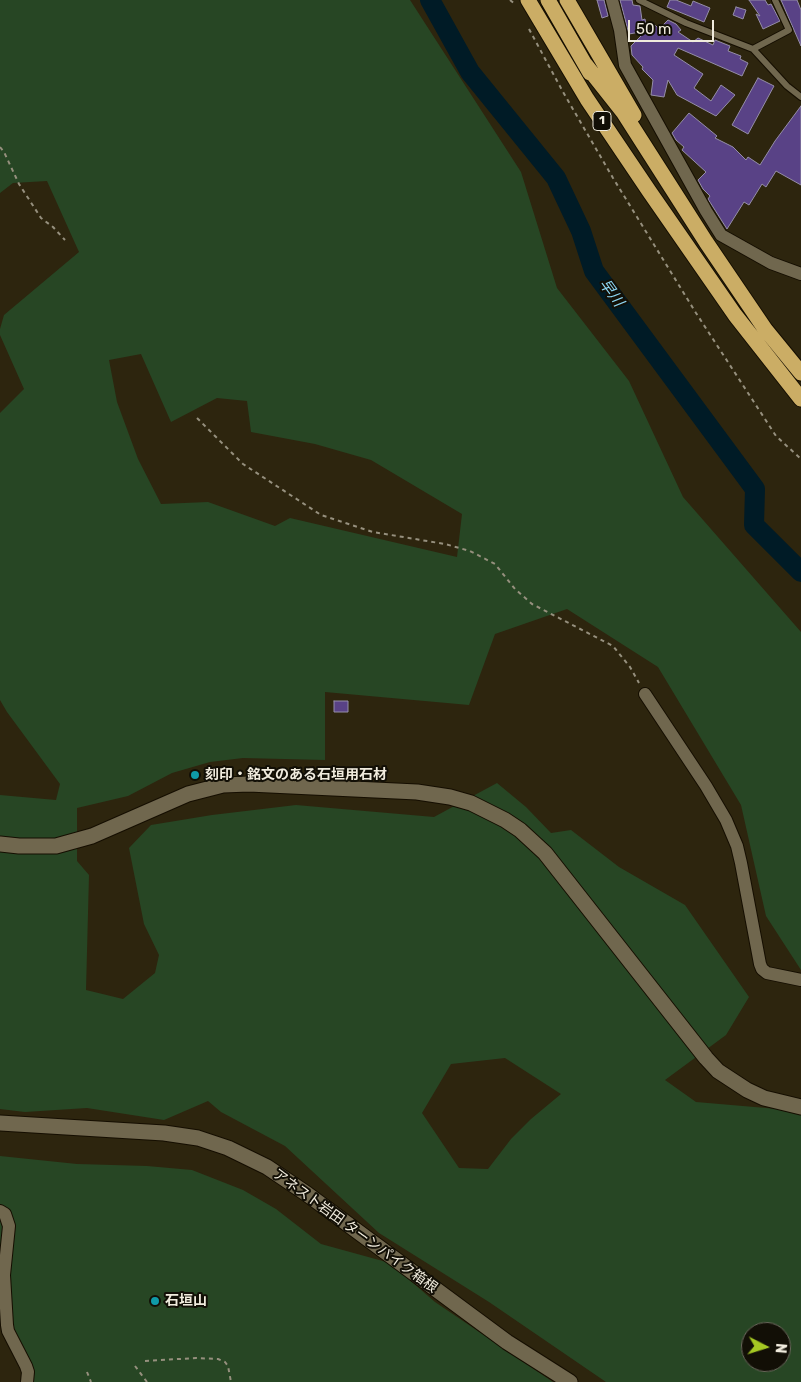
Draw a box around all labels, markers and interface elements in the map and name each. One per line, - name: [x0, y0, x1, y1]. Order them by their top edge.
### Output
- scale bar: [631, 10, 717, 42]
- text: 50 m: [636, 20, 671, 38]
- road number: 1: [593, 112, 611, 130]
- water label: 早川: [595, 276, 627, 310]
- place label: 刻印・銘文のある石垣用石材: [205, 767, 387, 783]
- marker: 刻印・銘文のある石垣用石材: [189, 769, 201, 781]
- street label: アネスト岩田 ターンパイク箱根: [269, 1166, 441, 1296]
- place label: 石垣山: [165, 1293, 207, 1309]
- marker: 石垣山: [149, 1295, 161, 1307]
- north arrow: [741, 1322, 791, 1372]
- text: N: [772, 1342, 789, 1354]

